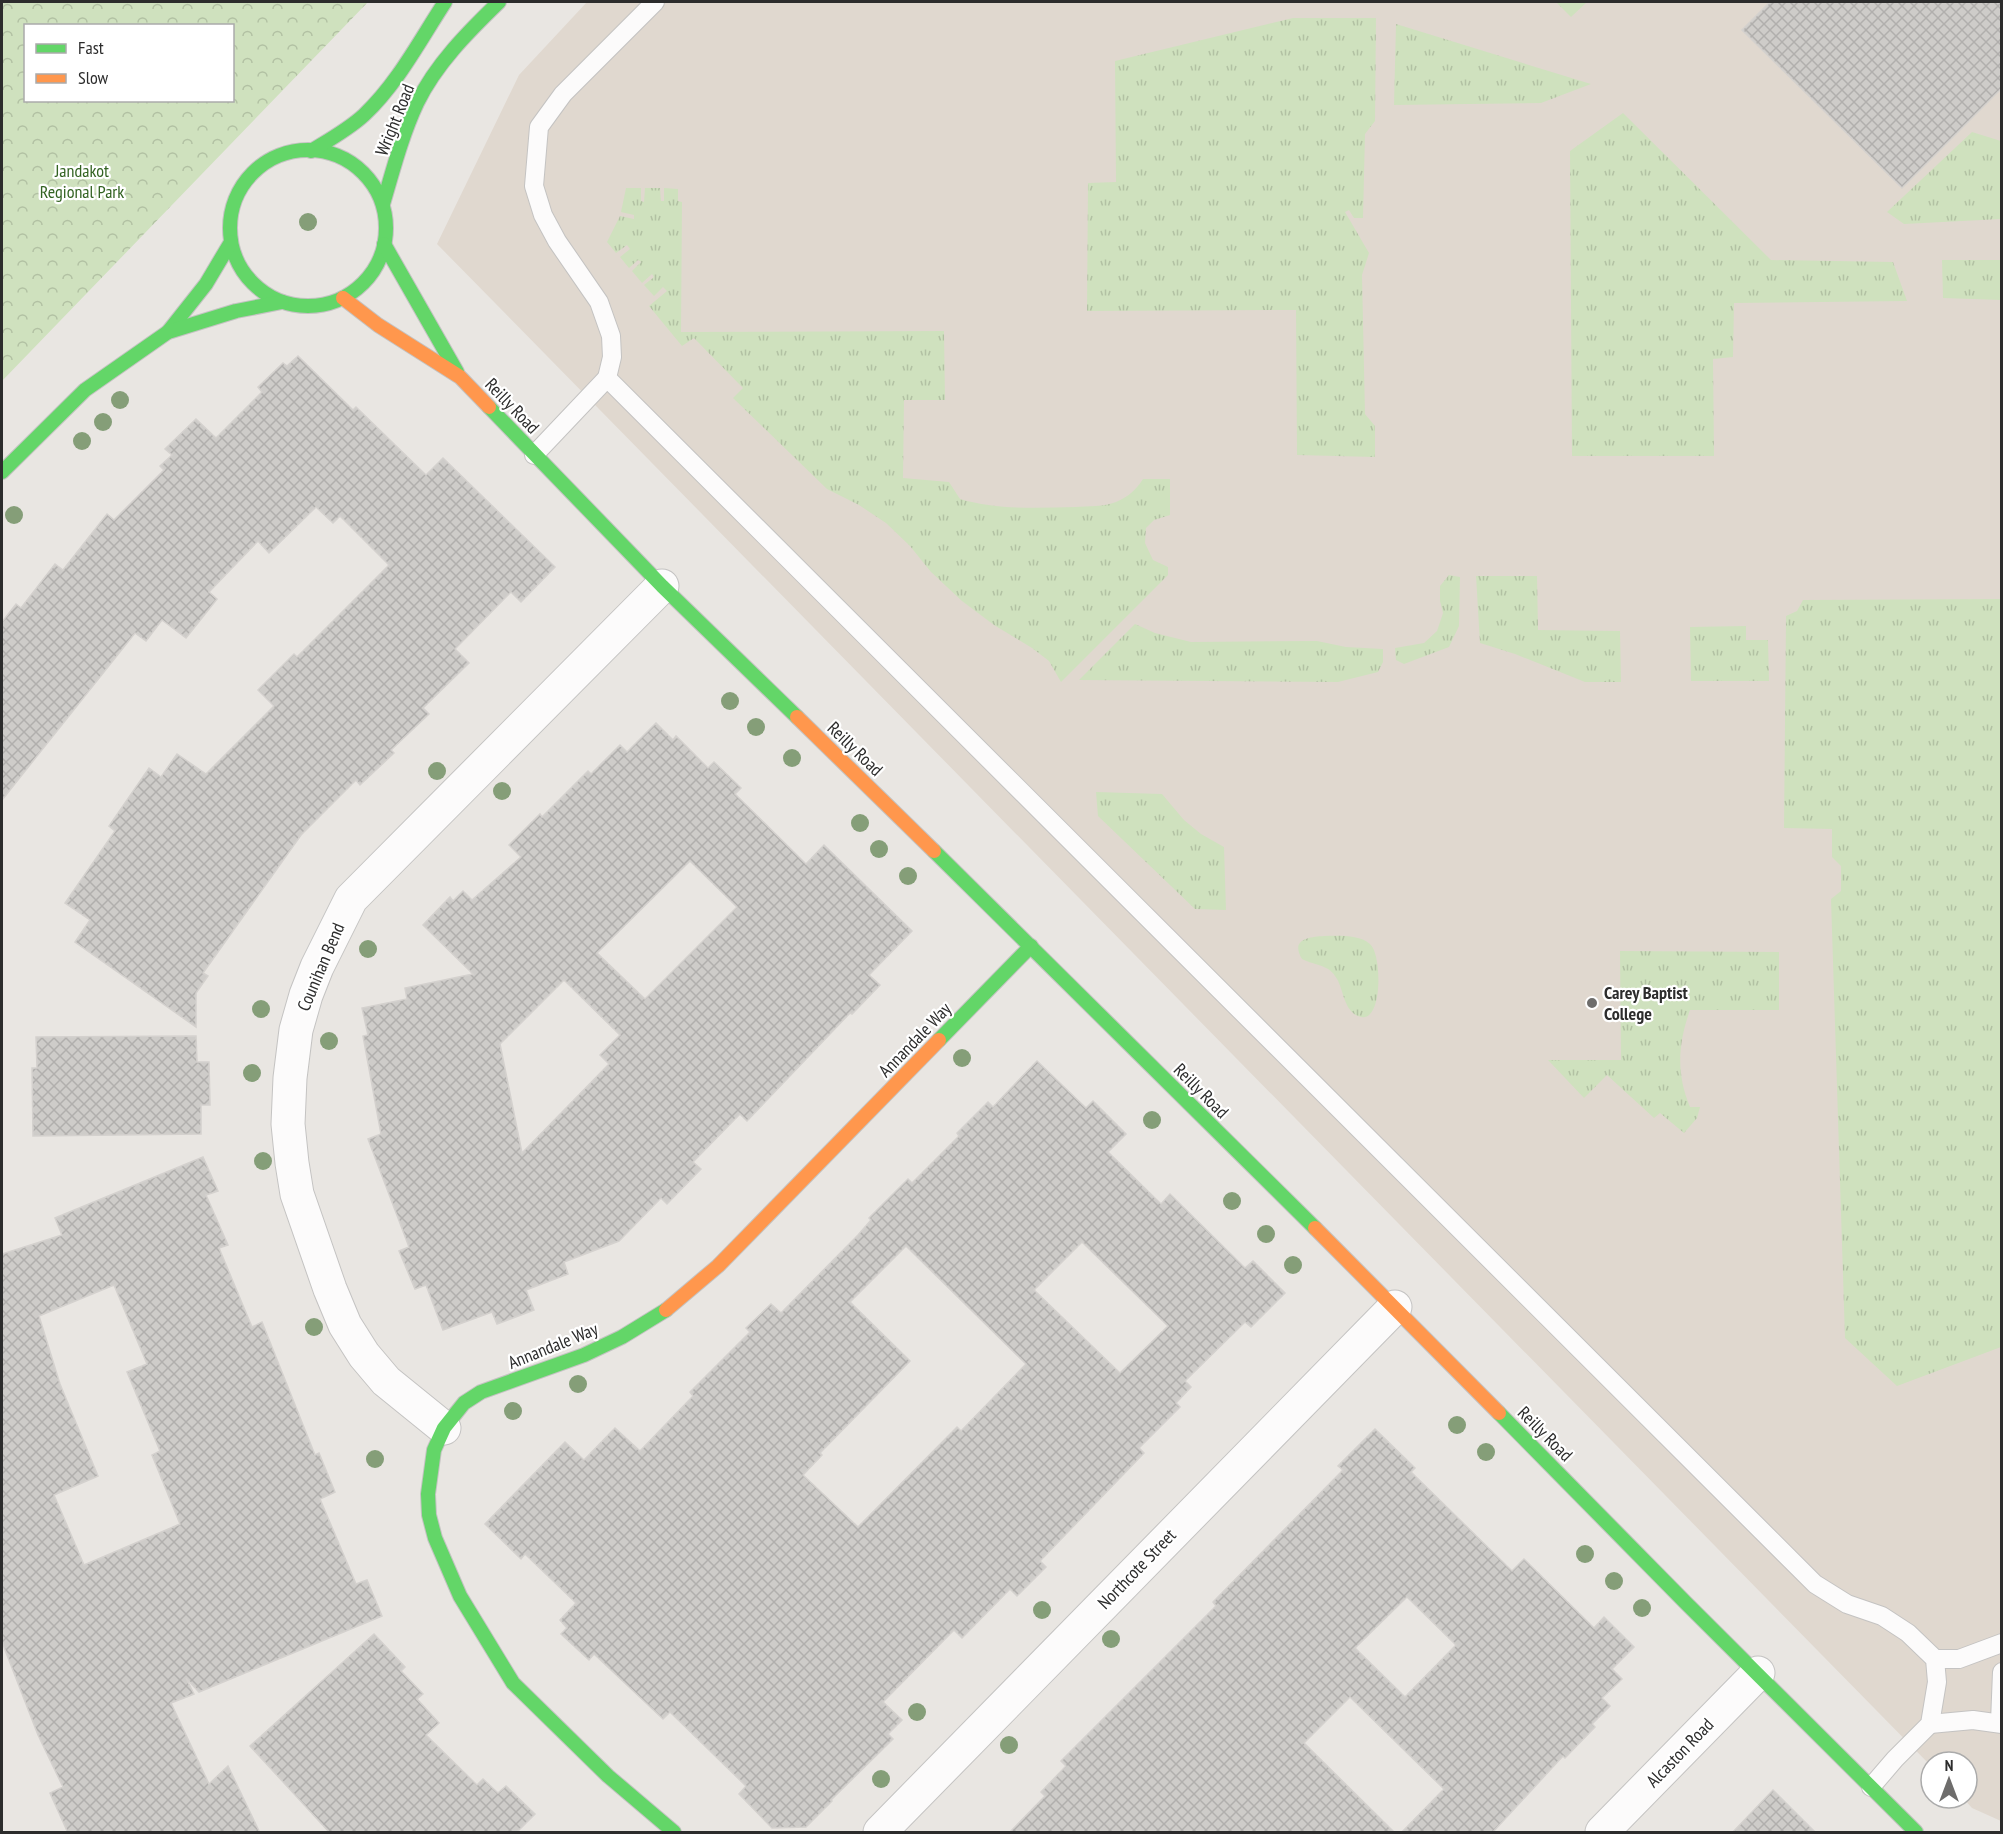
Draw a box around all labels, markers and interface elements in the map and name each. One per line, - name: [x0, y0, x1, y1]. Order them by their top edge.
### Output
- legend: [24, 24, 234, 102]
- text: Fast: [78, 36, 104, 59]
- text: Slow: [78, 66, 109, 89]
- street label: Wright Road: [370, 81, 419, 159]
- park label: Jandakot Regional Park: [40, 159, 124, 203]
- street label: Reilly Road: [480, 373, 544, 438]
- street label: Reilly Road: [823, 717, 888, 781]
- street label: Counihan Bend: [292, 919, 349, 1014]
- place label: Carey Baptist College: [1604, 981, 1689, 1025]
- marker: Carey Baptist College: [1585, 996, 1599, 1010]
- street label: Annandale Way: [873, 997, 956, 1082]
- street label: Reilly Road: [1169, 1058, 1234, 1123]
- street label: Annandale Way: [504, 1317, 601, 1374]
- street label: Reilly Road: [1513, 1401, 1578, 1466]
- street label: Northcote Street: [1093, 1524, 1181, 1614]
- street label: Alcaston Road: [1641, 1713, 1718, 1792]
- north arrow: [1919, 1750, 1979, 1810]
- text: N: [1945, 1755, 1953, 1775]

